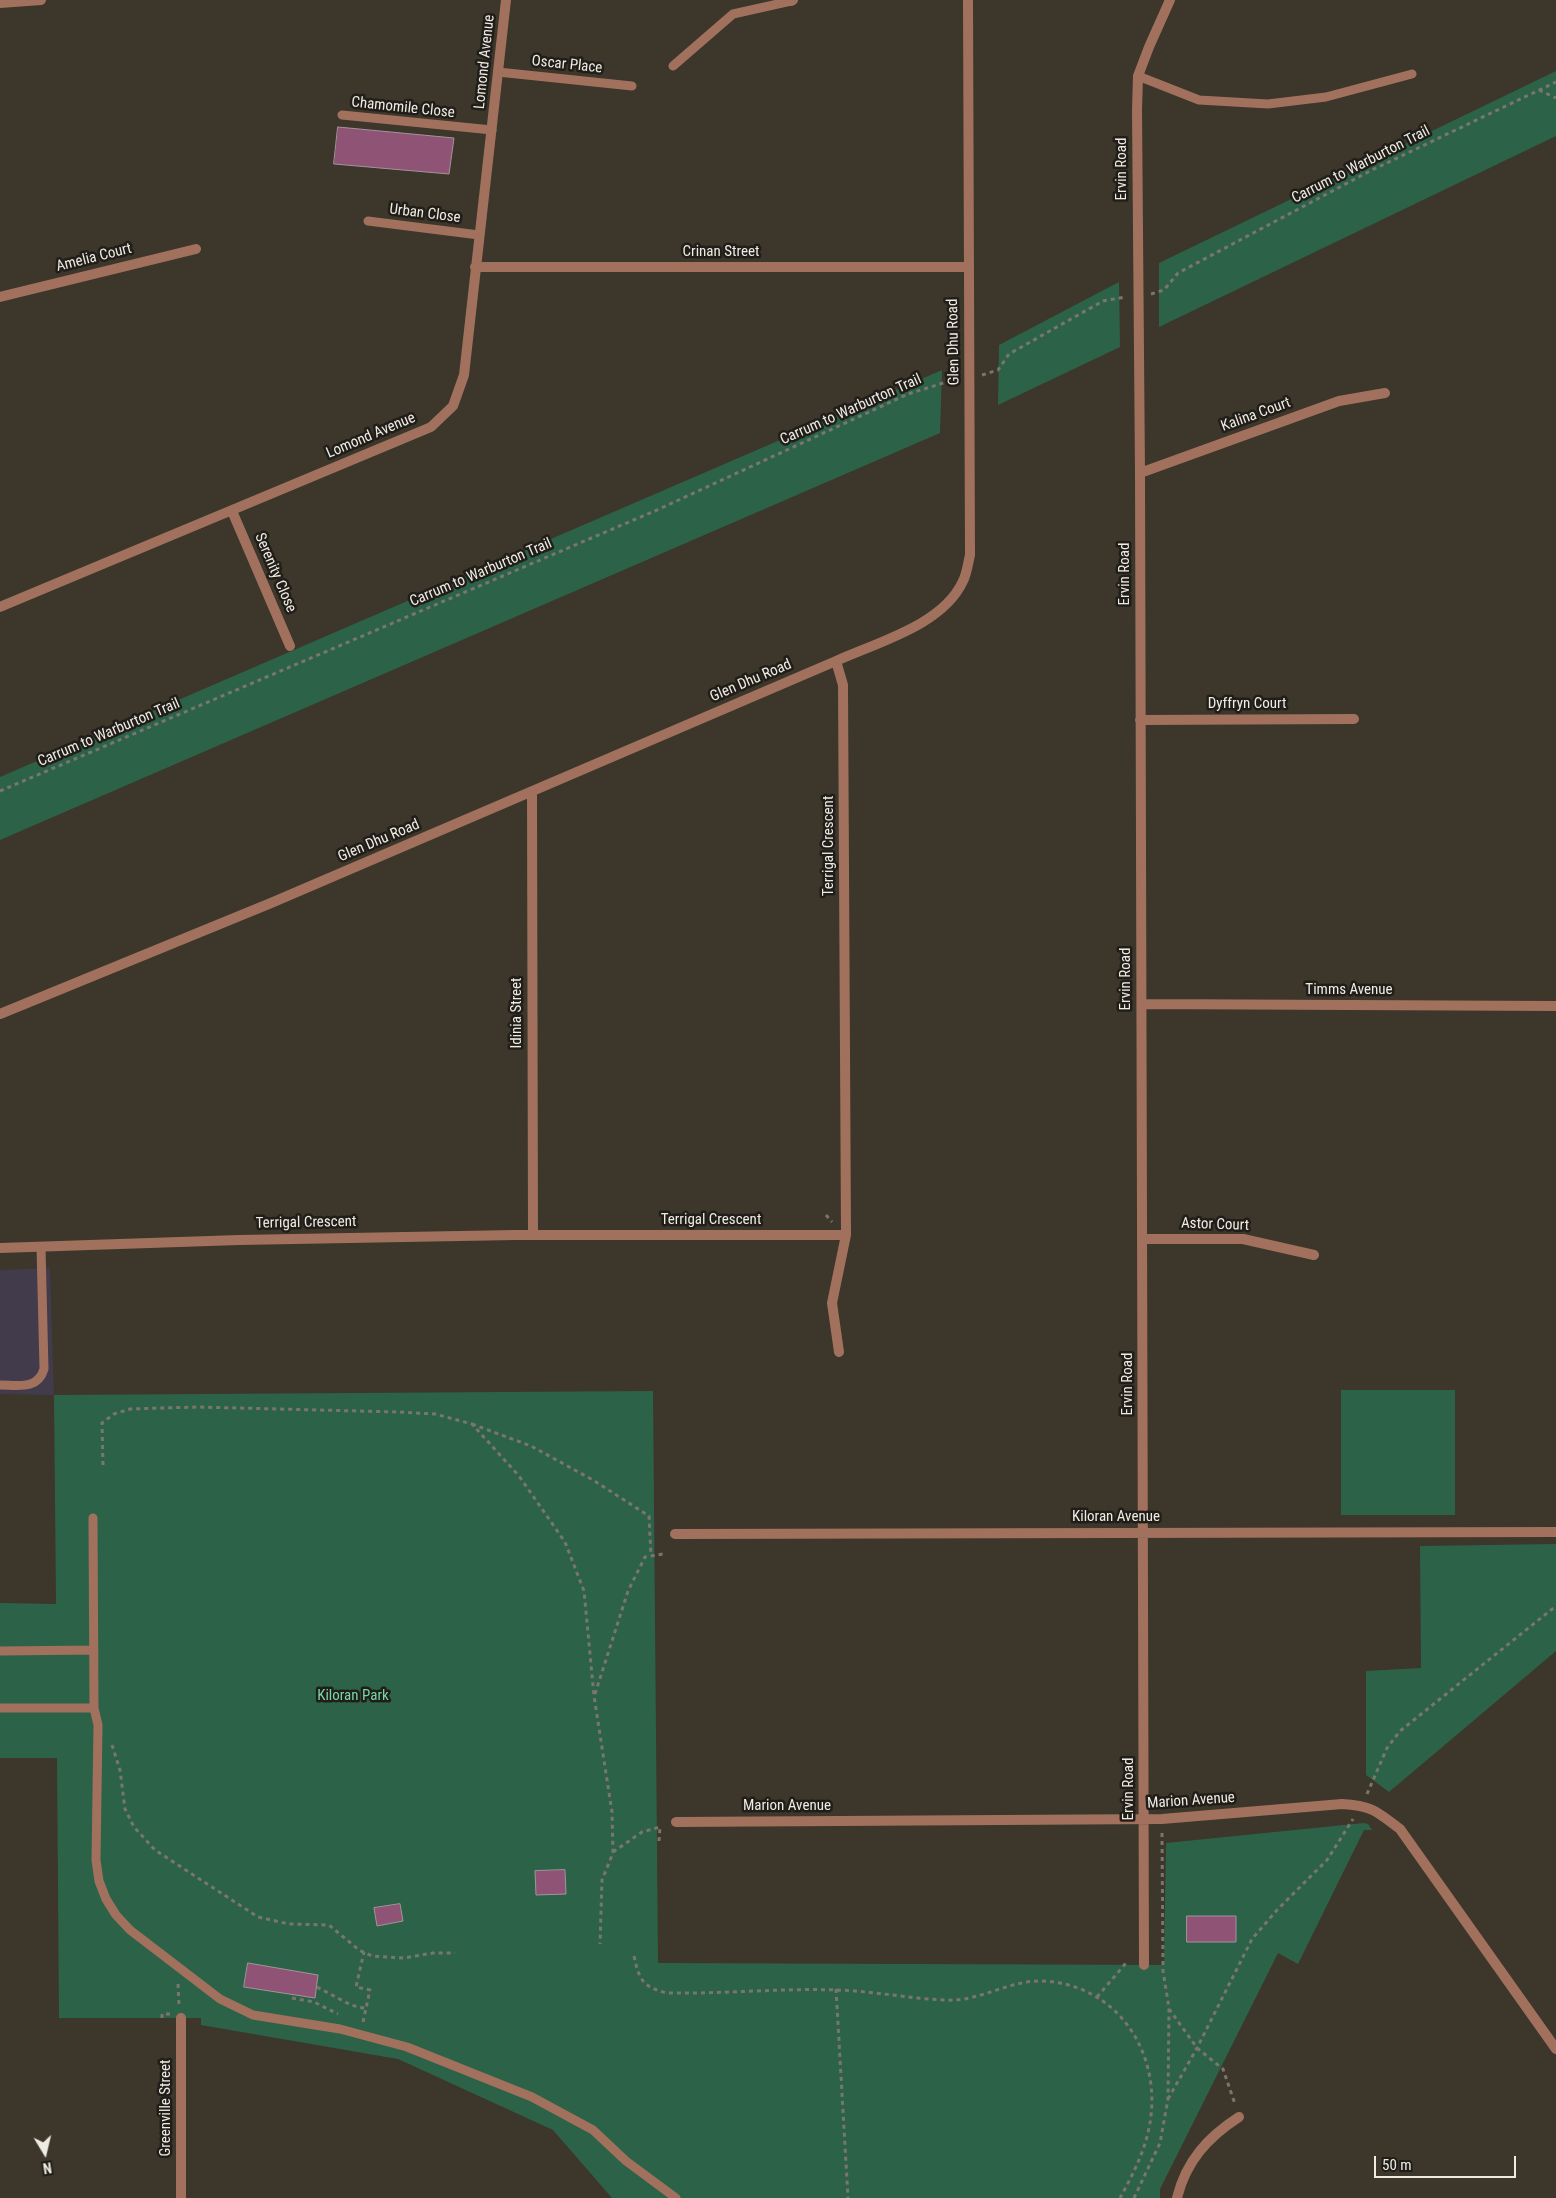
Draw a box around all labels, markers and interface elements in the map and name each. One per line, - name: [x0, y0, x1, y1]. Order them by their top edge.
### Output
- street label: Lomond Avenue: [471, 14, 499, 110]
- street label: Oscar Place: [531, 52, 603, 78]
- street label: Chamomile Close: [350, 94, 456, 122]
- street label: Carrum to Warburton Trail: [1289, 122, 1433, 208]
- street label: Ervin Road: [1113, 138, 1131, 200]
- street label: Urban Close: [388, 201, 462, 227]
- street label: Amelia Court: [54, 240, 134, 276]
- street label: Crinan Street: [683, 243, 759, 261]
- street label: Glen Dhu Road: [944, 299, 964, 385]
- street label: Carrum to Warburton Trail: [778, 371, 924, 449]
- street label: Kalina Court: [1219, 394, 1293, 436]
- street label: Lomond Avenue: [324, 409, 418, 463]
- street label: Serenity Close: [250, 531, 300, 615]
- street label: Carrum to Warburton Trail: [407, 535, 555, 611]
- street label: Ervin Road: [1116, 543, 1134, 605]
- street label: Glen Dhu Road: [708, 656, 794, 706]
- street label: Carrum to Warburton Trail: [35, 695, 183, 771]
- street label: Dyffryn Court: [1208, 695, 1286, 713]
- street label: Terrigal Crescent: [820, 796, 838, 896]
- street label: Glen Dhu Road: [336, 816, 422, 866]
- street label: Ervin Road: [1117, 948, 1135, 1010]
- street label: Idinia Street: [508, 977, 526, 1049]
- street label: Timms Avenue: [1305, 981, 1393, 999]
- street label: Terrigal Crescent: [661, 1211, 761, 1229]
- street label: Terrigal Crescent: [256, 1213, 356, 1233]
- street label: Astor Court: [1181, 1215, 1249, 1235]
- street label: Ervin Road: [1119, 1353, 1137, 1415]
- street label: Kiloran Avenue: [1072, 1508, 1160, 1526]
- park label: Kiloran Park: [317, 1687, 389, 1705]
- street label: Ervin Road: [1120, 1758, 1138, 1820]
- street label: Marion Avenue: [1147, 1789, 1235, 1813]
- street label: Marion Avenue: [743, 1797, 831, 1815]
- street label: Greenville Street: [157, 2060, 175, 2156]
- north arrow: [20, 2128, 70, 2178]
- scale bar: [1376, 2146, 1518, 2178]
- text: 50 m: [1382, 2156, 1412, 2174]
- text: N: [42, 2159, 53, 2176]

